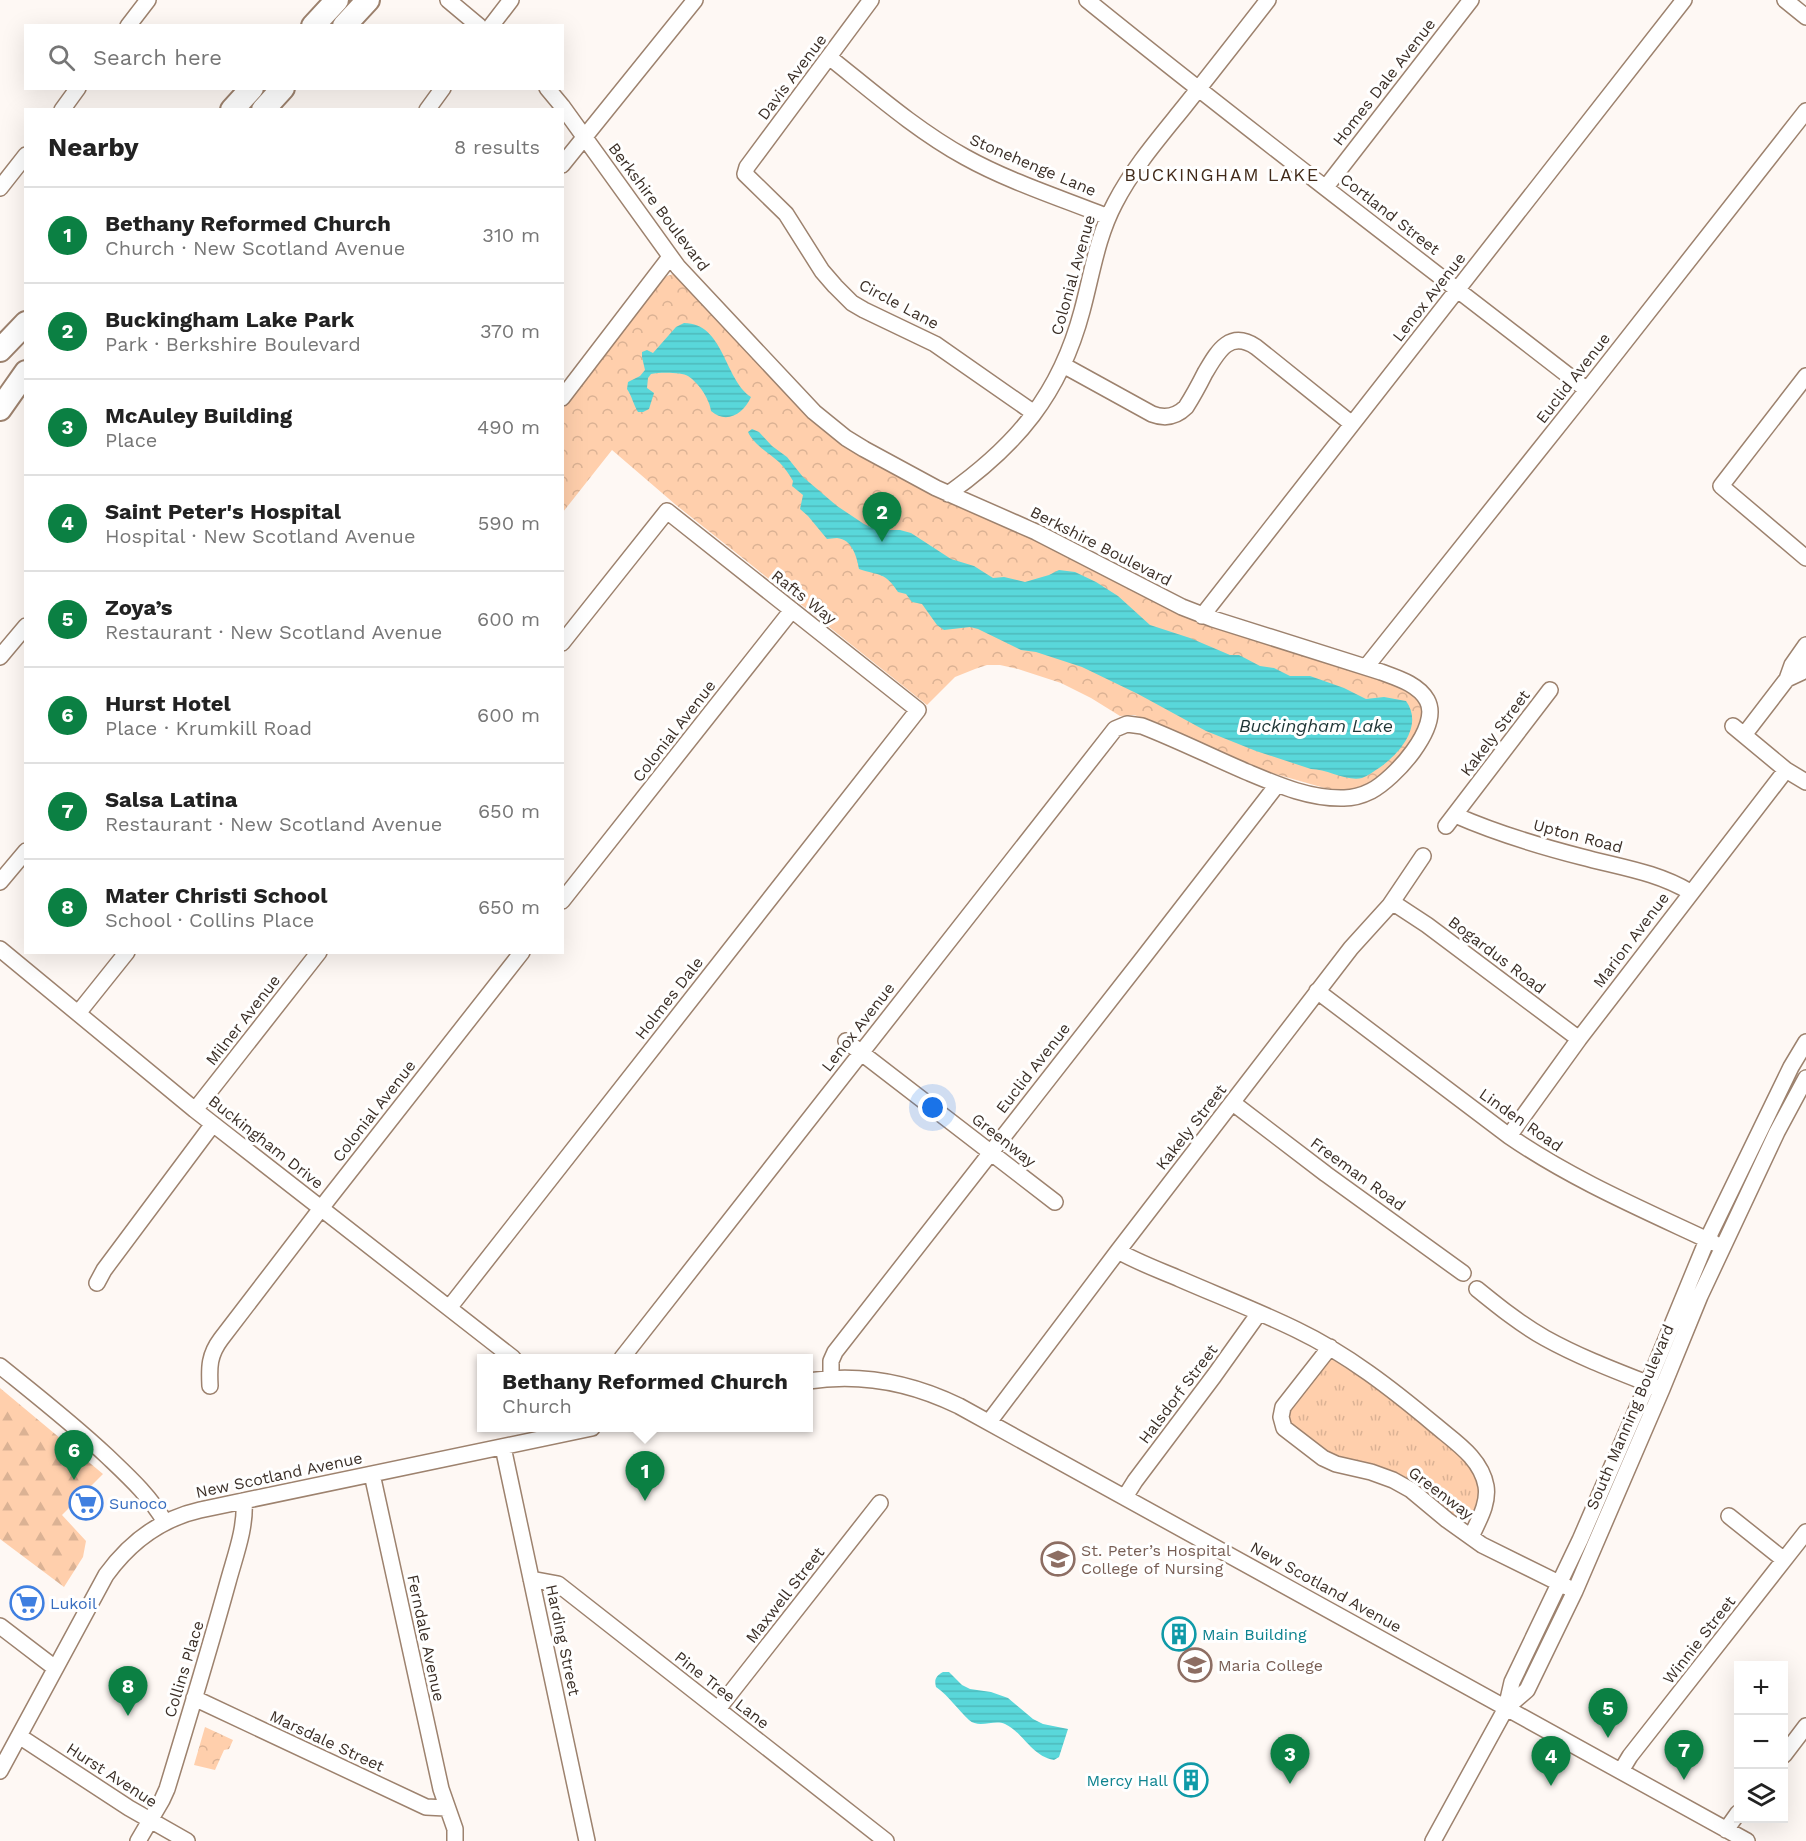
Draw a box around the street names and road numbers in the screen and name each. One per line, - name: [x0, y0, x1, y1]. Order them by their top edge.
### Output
- street label: Homes Dale Avenue: [1329, 15, 1439, 149]
- street label: Davis Avenue: [753, 30, 831, 124]
- street label: Stonehenge Lane: [967, 130, 1099, 200]
- street label: Berkshire Boulevard: [604, 139, 714, 275]
- street label: Cortland Street: [1337, 169, 1444, 259]
- street label: Colonial Avenue: [1047, 213, 1099, 337]
- street label: Lenox Avenue: [1388, 249, 1470, 345]
- street label: Circle Lane: [856, 275, 942, 333]
- street label: Euclid Avenue: [1532, 329, 1614, 427]
- street label: Berkshire Boulevard: [1027, 502, 1175, 590]
- street label: Rafts Way: [768, 566, 841, 629]
- street label: Colonial Avenue: [628, 676, 720, 786]
- street label: Kakely Street: [1456, 686, 1534, 780]
- street label: Upton Road: [1531, 815, 1625, 857]
- street label: Marion Avenue: [1589, 889, 1673, 991]
- street label: Bogardus Road: [1445, 912, 1549, 998]
- street label: Holmes Dale: [631, 953, 707, 1043]
- street label: Milner Avenue: [202, 971, 284, 1069]
- street label: Lenox Avenue: [817, 979, 899, 1075]
- street label: Euclid Avenue: [992, 1019, 1074, 1117]
- street label: Colonial Avenue: [328, 1056, 420, 1166]
- street label: Kakely Street: [1152, 1080, 1230, 1174]
- street label: Linden Road: [1476, 1084, 1566, 1156]
- street label: Buckingham Drive: [205, 1091, 327, 1193]
- street label: Greenway: [968, 1109, 1040, 1171]
- street label: Freeman Road: [1307, 1133, 1409, 1215]
- street label: South Manning Boulevard: [1582, 1321, 1678, 1513]
- street label: Halsdorf Street: [1134, 1340, 1222, 1447]
- street label: New Scotland Avenue: [194, 1448, 364, 1502]
- street label: Greenway: [1405, 1462, 1478, 1524]
- street label: New Scotland Avenue: [1247, 1538, 1405, 1636]
- street label: Maxwell Street: [742, 1543, 828, 1647]
- street label: Ferndale Avenue: [403, 1573, 449, 1703]
- street label: Harding Street: [542, 1583, 584, 1698]
- street label: Winnie Street: [1659, 1592, 1739, 1688]
- street label: Collins Place: [160, 1618, 208, 1720]
- street label: Pine Tree Lane: [671, 1647, 773, 1733]
- street label: Marsdale Street: [267, 1706, 388, 1776]
- street label: Hurst Avenue: [63, 1739, 161, 1811]

